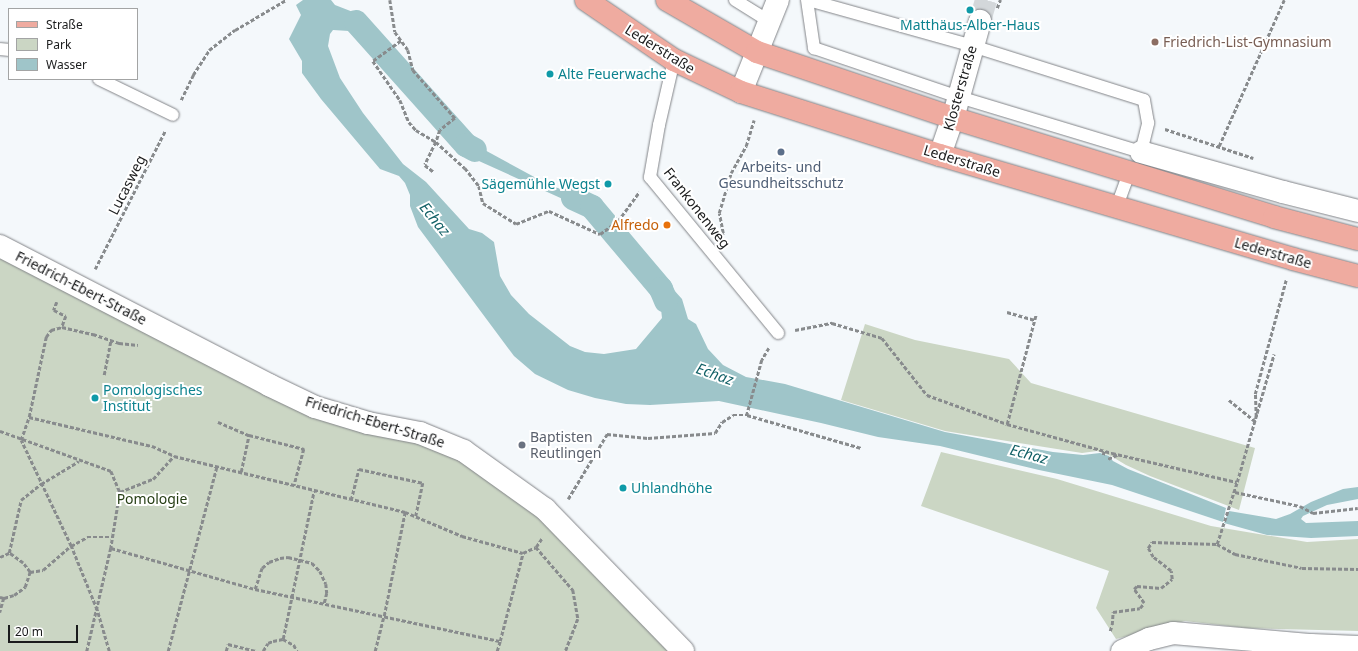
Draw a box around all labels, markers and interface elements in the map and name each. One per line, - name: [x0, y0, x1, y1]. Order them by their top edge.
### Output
- marker: Matthäus-Alber-Haus: [965, 5, 975, 15]
- legend: [8, 8, 138, 80]
- text: Straße: [46, 16, 83, 33]
- place label: Matthäus-Alber-Haus: [900, 17, 1040, 33]
- street label: Lederstraße: [622, 21, 698, 77]
- place label: Friedrich-List-Gymnasium: [1163, 34, 1332, 50]
- text: Park: [46, 36, 71, 53]
- marker: Friedrich-List-Gymnasium: [1150, 37, 1160, 47]
- street label: Klosterstraße: [940, 43, 980, 133]
- text: Wasser: [46, 56, 87, 73]
- place label: Alte Feuerwache: [558, 66, 667, 82]
- marker: Alte Feuerwache: [545, 69, 555, 79]
- street label: Lederstraße: [922, 141, 1002, 181]
- marker: Arbeits- und Gesundheitsschutz: [776, 147, 786, 157]
- street label: Lucasweg: [105, 152, 149, 218]
- place label: Arbeits- und Gesundheitsschutz: [719, 159, 843, 192]
- street label: Frankonenweg: [660, 164, 734, 252]
- place label: Sägemühle Wegst: [481, 176, 600, 192]
- marker: Sägemühle Wegst: [603, 179, 613, 189]
- water label: Echaz: [416, 198, 454, 240]
- place label: Alfredo: [611, 217, 659, 233]
- marker: Alfredo: [662, 220, 672, 230]
- street label: Lederstraße: [1233, 234, 1313, 272]
- street label: Friedrich-Ebert-Straße: [13, 248, 149, 328]
- water label: Echaz: [694, 359, 736, 389]
- place label: Pomologisches Institut: [103, 382, 202, 414]
- marker: Pomologisches Institut: [90, 393, 100, 403]
- street label: Friedrich-Ebert-Straße: [303, 393, 447, 451]
- place label: Baptisten Reutlingen: [530, 429, 601, 462]
- marker: Baptisten Reutlingen: [517, 440, 527, 450]
- water label: Echaz: [1008, 440, 1050, 468]
- place label: Uhlandhöhe: [631, 480, 712, 496]
- marker: Uhlandhöhe: [618, 483, 628, 493]
- park label: Pomologie: [117, 491, 187, 507]
- scale bar: [10, 617, 80, 643]
- text: 20 m: [15, 623, 43, 640]

